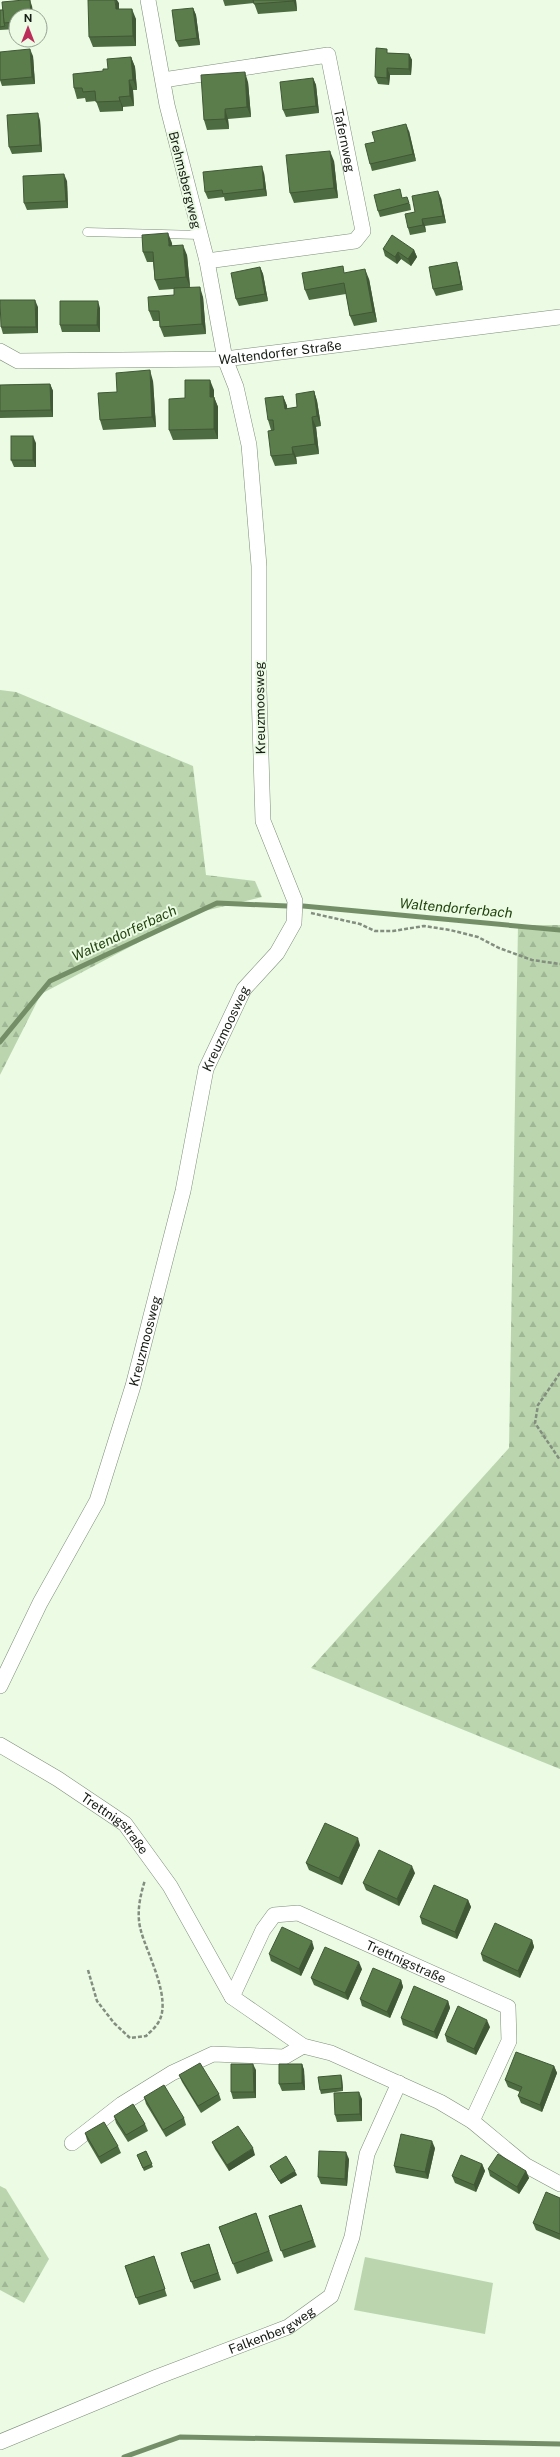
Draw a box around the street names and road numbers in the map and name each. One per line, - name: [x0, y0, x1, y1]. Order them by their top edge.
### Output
- street label: Tafernweg: [331, 107, 359, 173]
- street label: Brehmsbergweg: [166, 130, 204, 230]
- street label: Waltendorfer Straße: [218, 337, 342, 367]
- street label: Kreuzmoosweg: [252, 661, 268, 755]
- street label: Kreuzmoosweg: [199, 983, 252, 1073]
- street label: Kreuzmoosweg: [126, 1294, 163, 1388]
- street label: Trettnigstraße: [79, 1789, 152, 1857]
- street label: Trettnigstraße: [364, 1937, 448, 1986]
- street label: Falkenbergweg: [226, 2303, 317, 2357]

